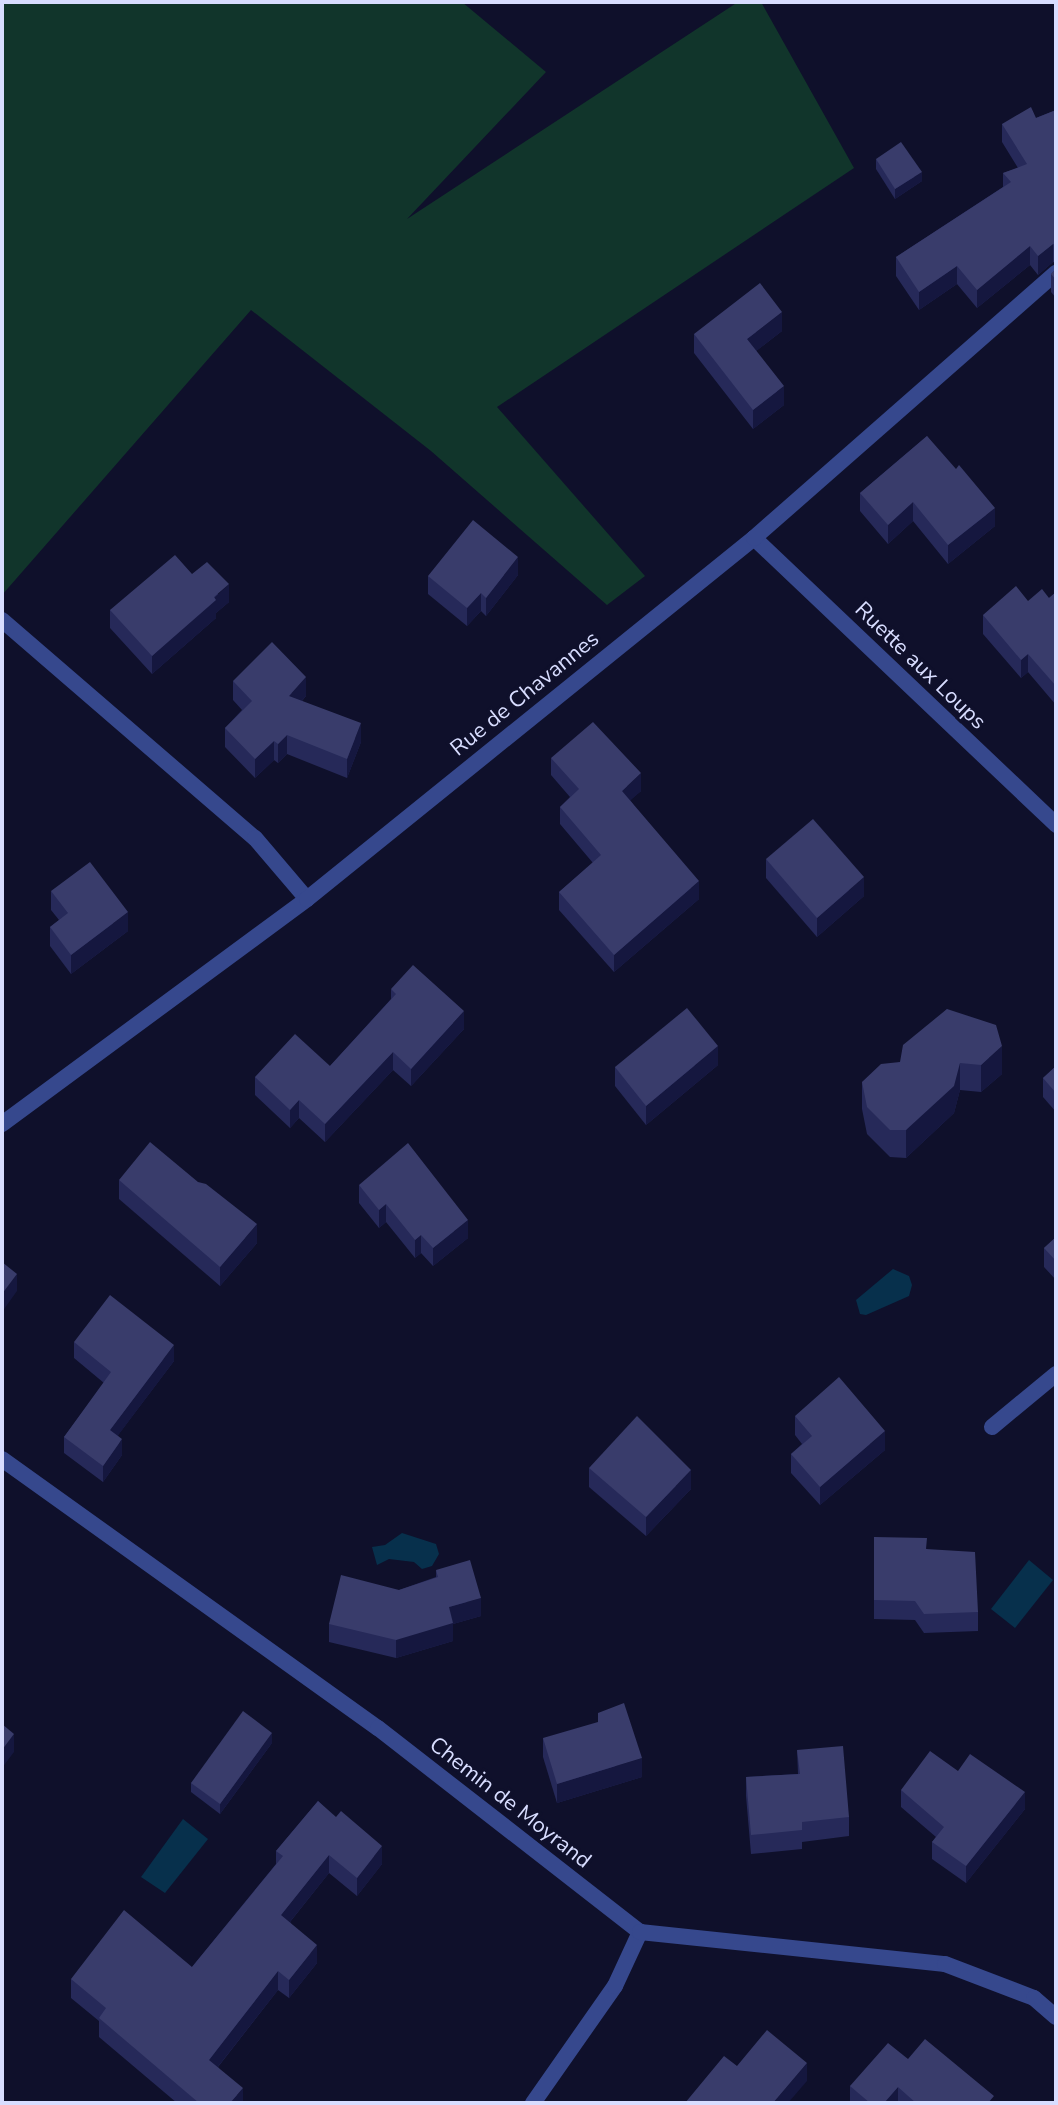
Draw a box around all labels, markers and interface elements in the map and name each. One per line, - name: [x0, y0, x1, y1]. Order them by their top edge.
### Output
- street label: Ruette aux Loups: [849, 597, 991, 735]
- street label: Rue de Chavannes: [445, 626, 605, 762]
- street label: Chemin de Moyrand: [424, 1732, 596, 1874]

